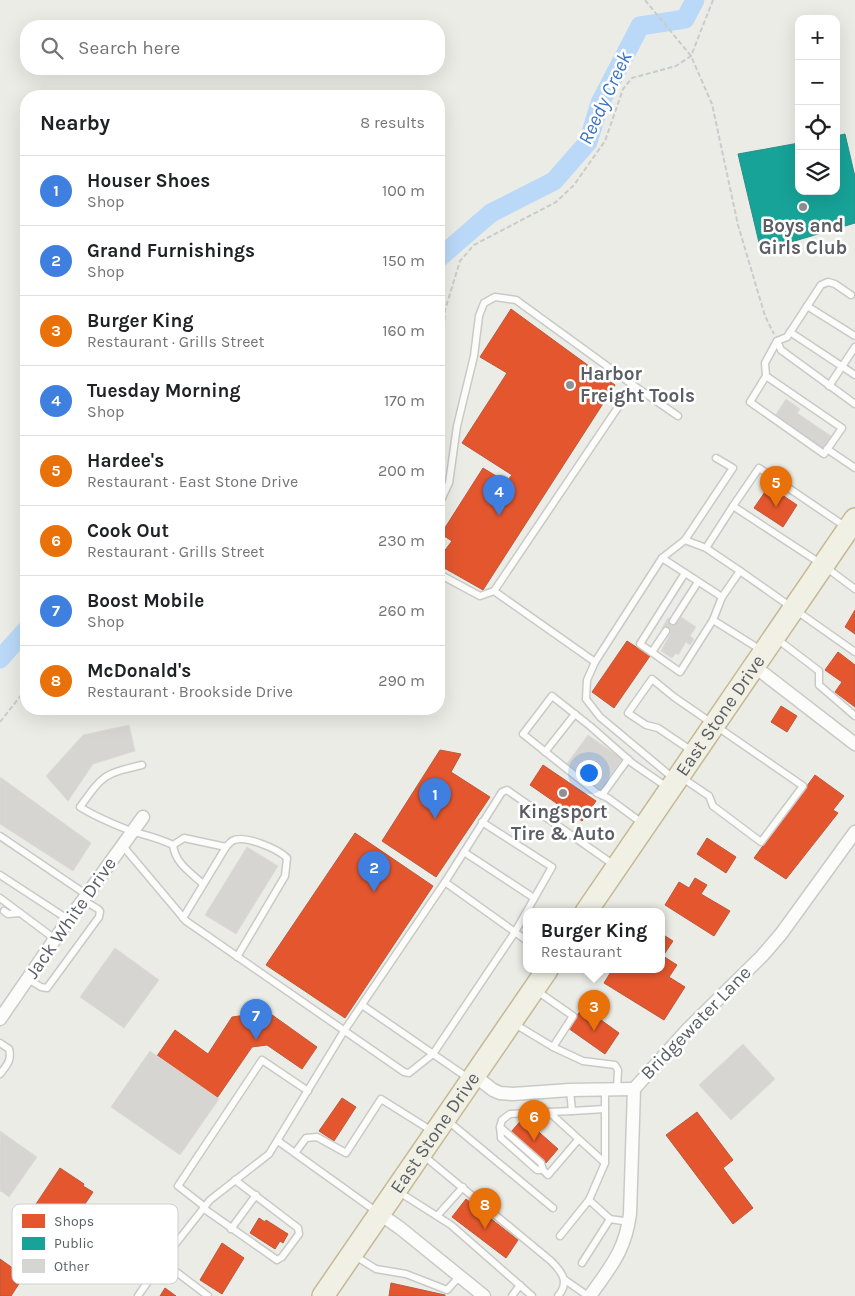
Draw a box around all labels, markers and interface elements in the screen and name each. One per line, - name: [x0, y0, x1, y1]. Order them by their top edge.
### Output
- map controls: [795, 15, 840, 195]
- button: +: [795, 15, 840, 60]
- search box: [20, 20, 445, 75]
- icon: search: [38, 34, 66, 62]
- text: Search here: [78, 37, 180, 59]
- water label: Reedy Creek: [573, 47, 637, 148]
- button: −: [795, 60, 840, 105]
- button: locate: [795, 105, 840, 150]
- text: Nearby: [40, 111, 110, 135]
- text: 8 results: [360, 113, 425, 132]
- button: layers: [795, 150, 840, 195]
- text: Houser Shoes: [87, 170, 210, 192]
- text: 1: [53, 181, 59, 200]
- text: 100 m: [382, 181, 425, 200]
- text: Shop: [87, 192, 124, 211]
- marker: Boys and Girls Club: [797, 201, 809, 213]
- place label: Boys and Girls Club: [759, 215, 847, 259]
- text: Grand Furnishings: [87, 240, 255, 262]
- text: 2: [51, 251, 61, 270]
- text: 150 m: [382, 251, 425, 270]
- text: Shop: [87, 262, 124, 281]
- text: Burger King: [87, 310, 193, 332]
- text: 3: [51, 321, 61, 340]
- text: 160 m: [382, 321, 425, 340]
- text: Restaurant · Grills Street: [87, 332, 265, 351]
- place label: Harbor Freight Tools: [580, 363, 695, 407]
- marker: Harbor Freight Tools: [564, 379, 576, 391]
- text: Tuesday Morning: [87, 380, 240, 402]
- text: 4: [51, 391, 61, 410]
- text: 170 m: [384, 391, 425, 410]
- text: Shop: [87, 402, 124, 421]
- text: Hardee's: [87, 450, 164, 472]
- text: 5: [51, 461, 61, 480]
- text: 200 m: [378, 461, 425, 480]
- pin: 5: [760, 466, 792, 507]
- text: Restaurant · East Stone Drive: [87, 472, 298, 491]
- pin: 4: [483, 475, 515, 516]
- text: Cook Out: [87, 520, 169, 542]
- text: 6: [51, 531, 61, 550]
- text: 230 m: [378, 531, 425, 550]
- text: Restaurant · Grills Street: [87, 542, 265, 561]
- text: Boost Mobile: [87, 590, 204, 612]
- text: 7: [52, 601, 60, 620]
- text: 260 m: [378, 601, 425, 620]
- text: Shop: [87, 612, 124, 631]
- street label: East Stone Drive: [671, 651, 770, 780]
- text: McDonald's: [87, 660, 191, 682]
- text: 8: [51, 671, 61, 690]
- text: 290 m: [378, 671, 425, 690]
- text: Restaurant · Brookside Drive: [87, 682, 293, 701]
- your location: [576, 760, 602, 786]
- pin: 1: [419, 778, 451, 819]
- marker: Kingsport Tire & Auto: [557, 787, 569, 799]
- place label: Kingsport Tire & Auto: [511, 801, 615, 845]
- pin: 2: [358, 851, 390, 892]
- street label: Jack White Drive: [21, 853, 121, 983]
- popup: [523, 908, 665, 973]
- text: Burger King: [541, 920, 647, 942]
- text: Restaurant: [541, 942, 622, 961]
- street label: Bridgewater Lane: [636, 962, 756, 1084]
- pin: 3: [578, 990, 610, 1031]
- pin: 7: [240, 999, 272, 1040]
- street label: East Stone Drive: [386, 1068, 484, 1198]
- pin: 6: [518, 1100, 550, 1141]
- pin: 8: [469, 1188, 501, 1229]
- legend: [12, 1204, 178, 1284]
- text: Shops: [54, 1213, 94, 1230]
- text: Public: [54, 1235, 94, 1252]
- text: Other: [54, 1258, 90, 1275]

